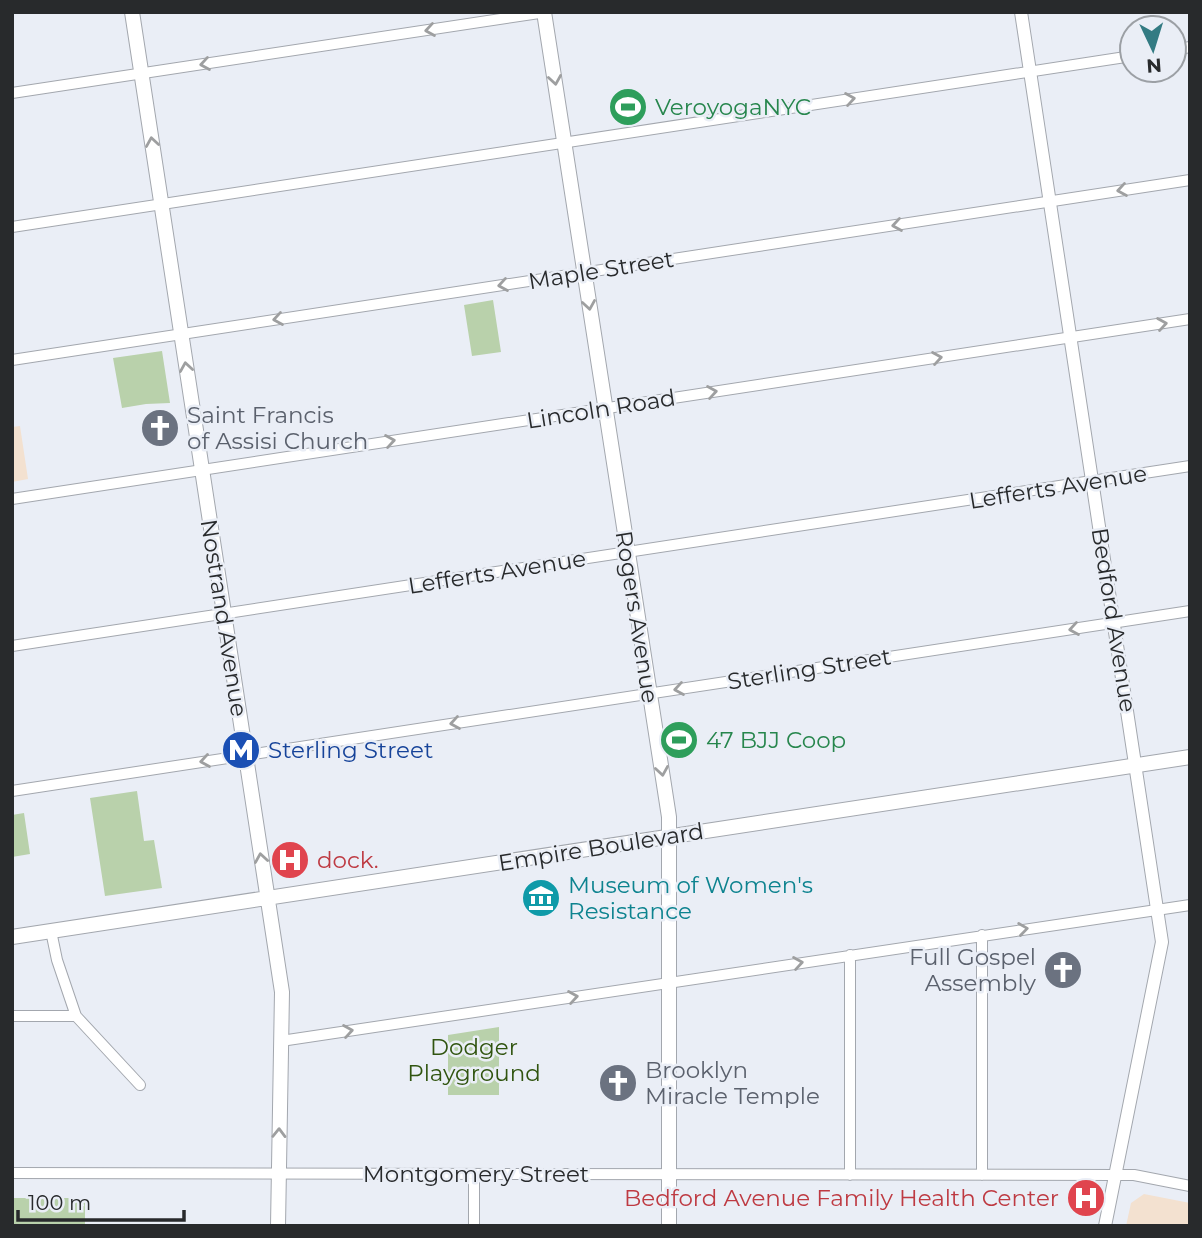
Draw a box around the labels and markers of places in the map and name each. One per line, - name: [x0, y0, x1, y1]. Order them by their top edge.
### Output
- sports icon: VeroyogaNYC: [607, 86, 649, 128]
- place label: VeroyogaNYC: [655, 93, 811, 121]
- place label: Saint Francis of Assisi Church: [187, 401, 368, 455]
- church icon: Saint Francis of Assisi Church: [139, 407, 181, 449]
- sports icon: 47 BJJ Coop: [658, 719, 700, 761]
- place label: 47 BJJ Coop: [706, 726, 846, 754]
- metro station icon: Sterling Street: [220, 729, 262, 771]
- place label: Sterling Street: [268, 736, 433, 764]
- hospital icon: dock.: [269, 839, 311, 881]
- place label: dock.: [317, 846, 379, 874]
- place label: Museum of Women's Resistance: [568, 871, 813, 925]
- museum icon: Museum of Women's Resistance: [520, 877, 562, 919]
- place label: Full Gospel Assembly: [909, 943, 1037, 997]
- church icon: Full Gospel Assembly: [1042, 949, 1084, 991]
- place label: Brooklyn Miracle Temple: [645, 1056, 820, 1110]
- church icon: Brooklyn Miracle Temple: [597, 1062, 639, 1104]
- hospital icon: Bedford Avenue Family Health Center: [1065, 1177, 1107, 1219]
- place label: Bedford Avenue Family Health Center: [624, 1184, 1059, 1212]

